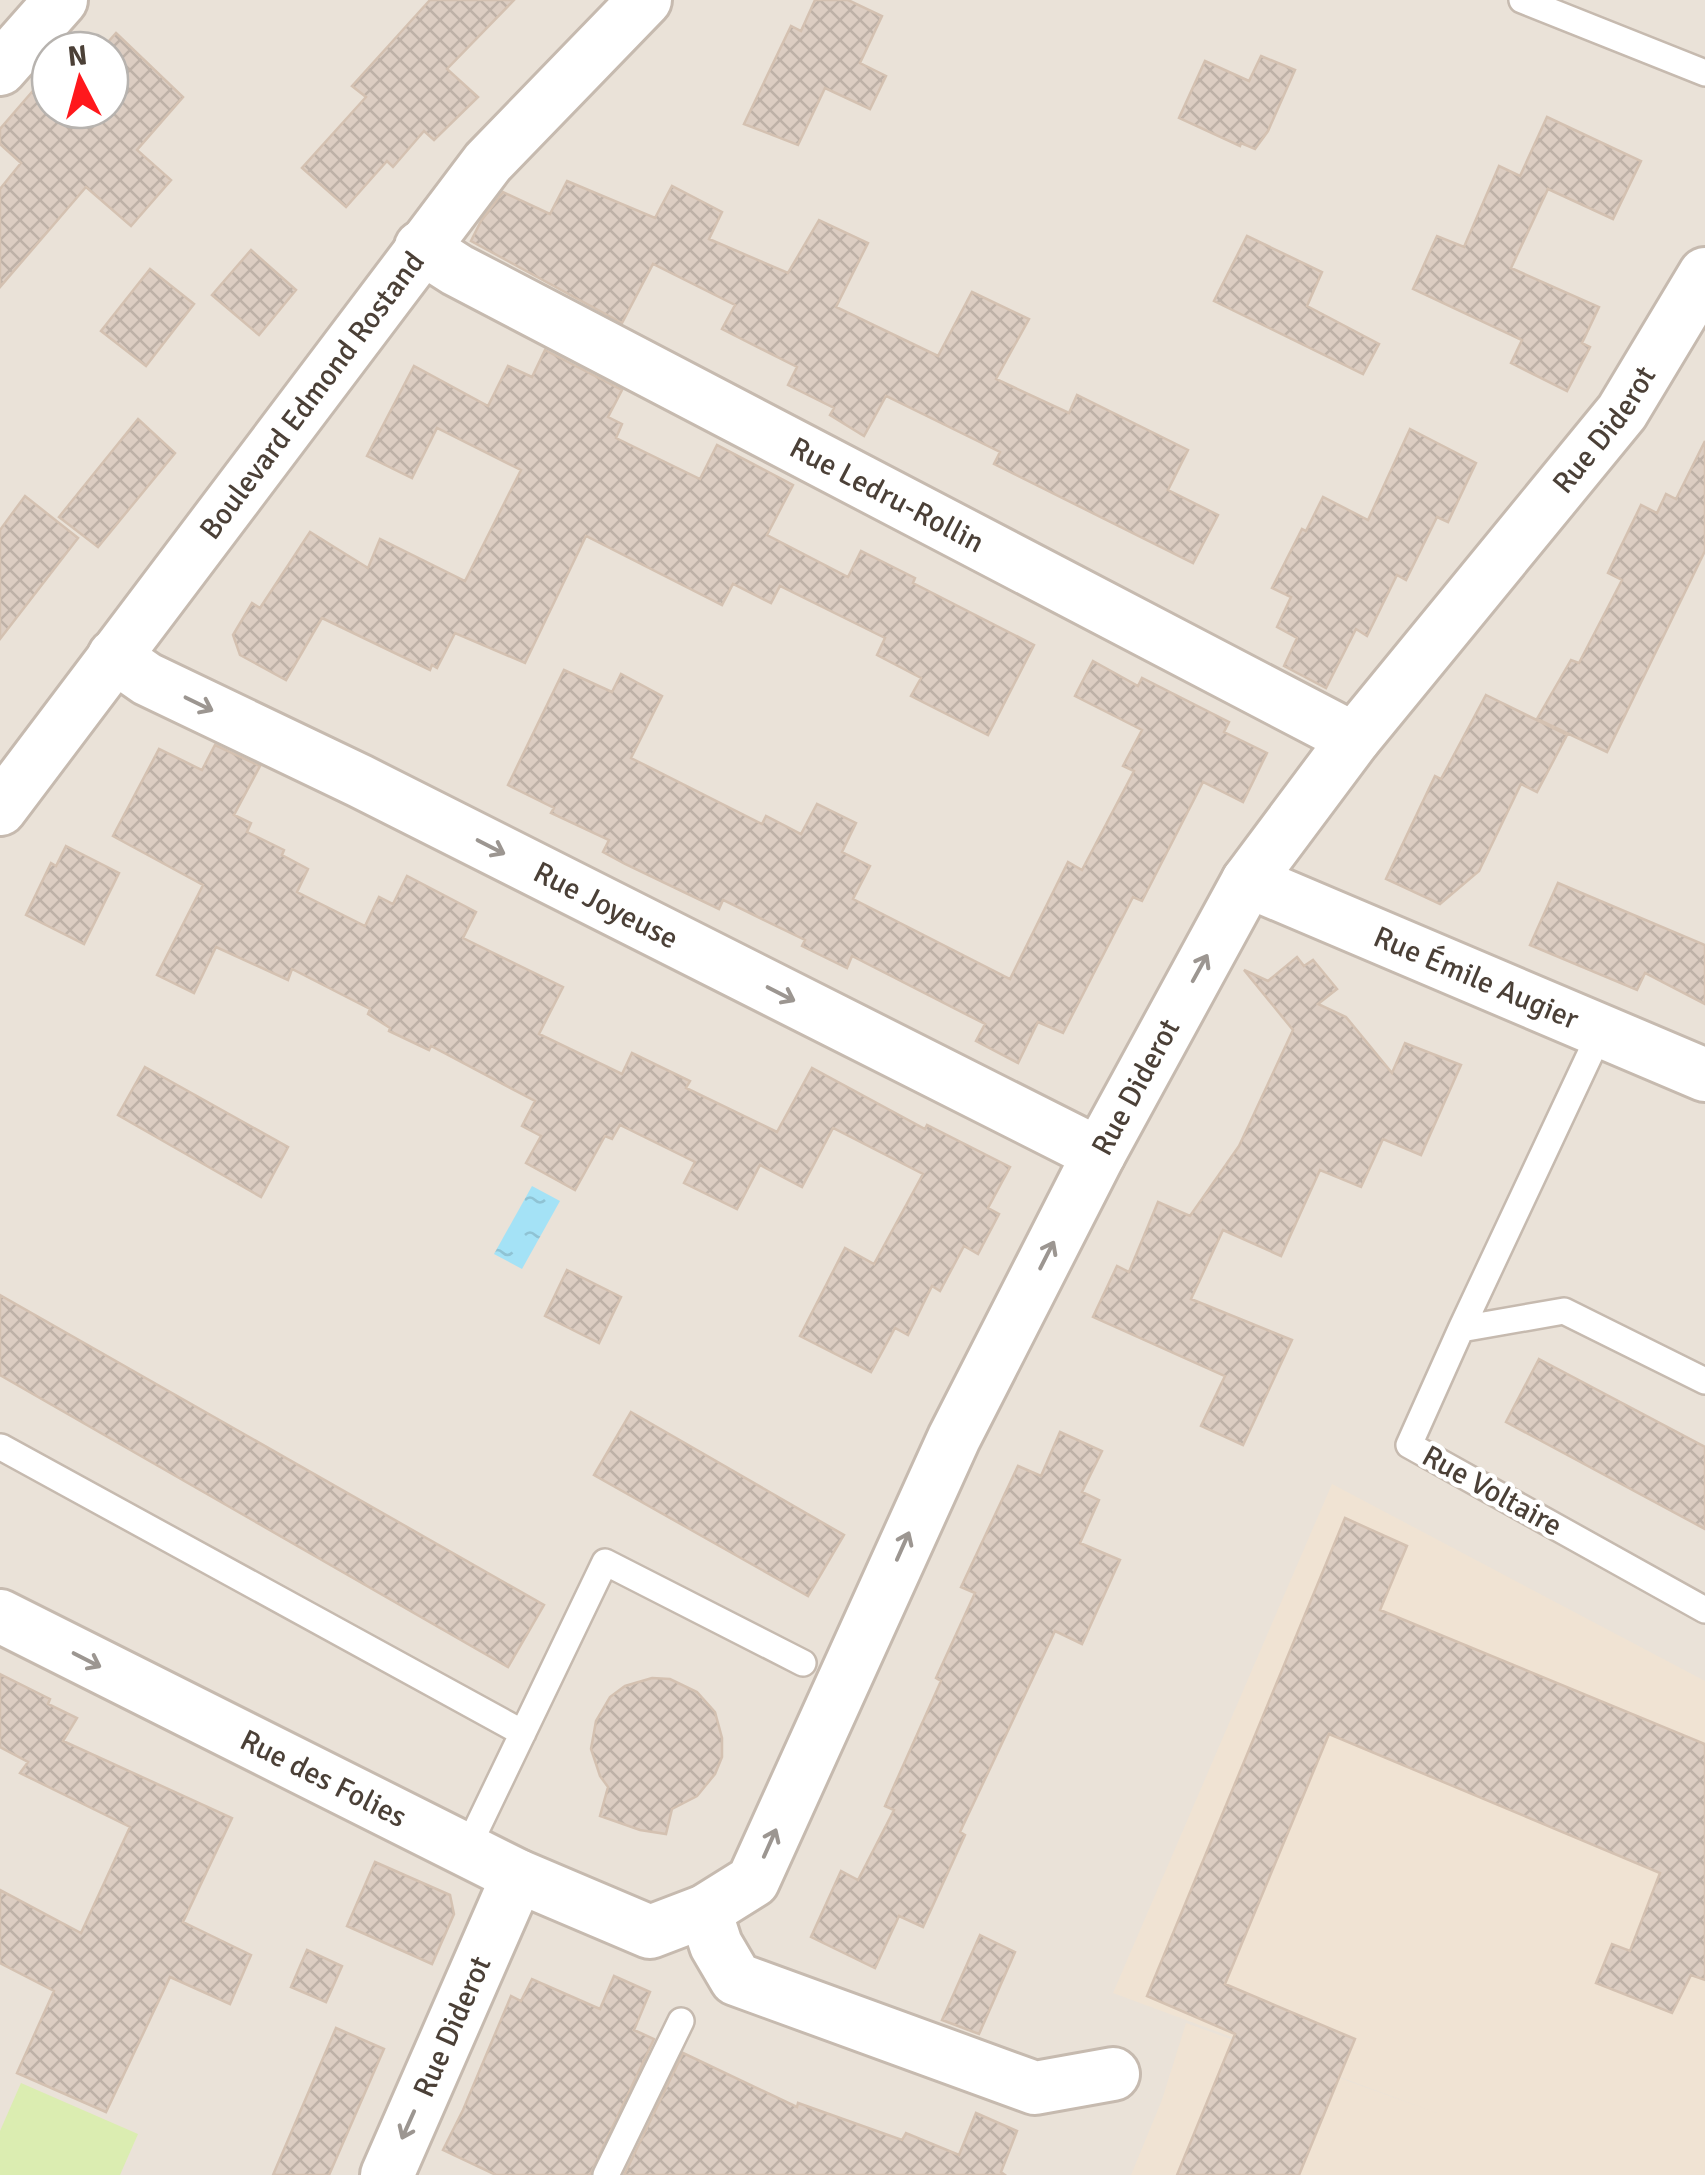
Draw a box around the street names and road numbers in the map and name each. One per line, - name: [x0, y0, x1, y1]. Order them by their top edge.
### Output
- street label: Boulevard Edmond Rostand: [192, 244, 432, 547]
- street label: Rue Diderot: [1544, 359, 1664, 501]
- street label: Rue Ledru-Rollin: [784, 429, 990, 561]
- street label: Rue Joyeuse: [528, 853, 685, 957]
- street label: Rue Émile Augier: [1368, 918, 1584, 1038]
- street label: Rue Diderot: [1083, 1012, 1188, 1162]
- street label: Rue Voltaire: [1416, 1437, 1568, 1545]
- street label: Rue des Folies: [234, 1721, 413, 1836]
- street label: Rue Diderot: [405, 1950, 499, 2103]

